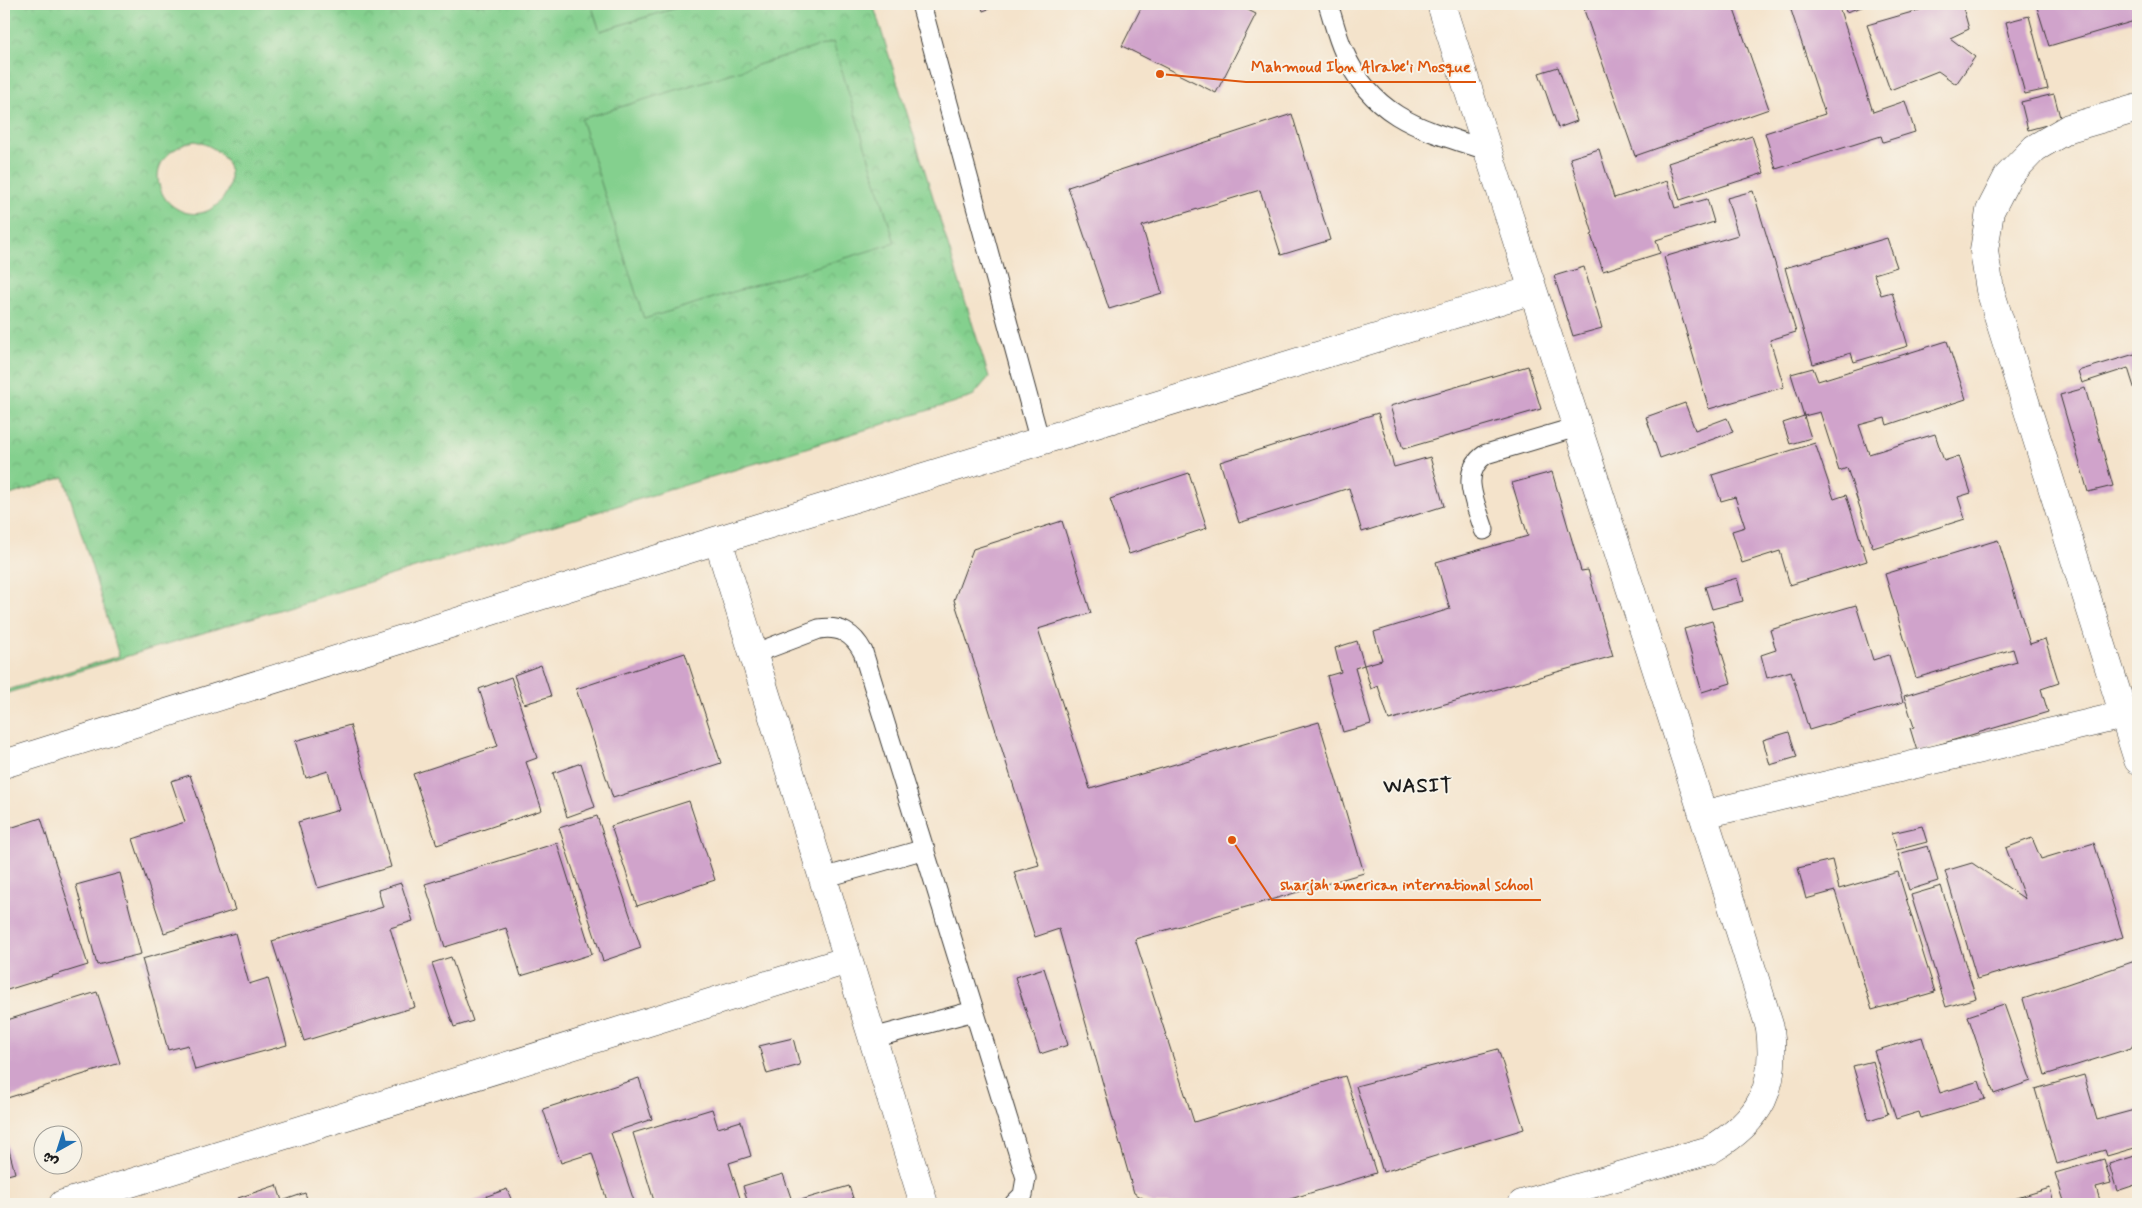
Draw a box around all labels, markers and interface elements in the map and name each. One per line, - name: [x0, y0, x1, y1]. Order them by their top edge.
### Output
- callout: Mahmoud Ibn Alrabe'i Mosque: [1246, 51, 1476, 82]
- text: Mahmoud Ibn Alrabe'i Mosque: [1251, 57, 1471, 78]
- district label: WASIT: [1382, 773, 1453, 800]
- callout: sharjah american international school: [1272, 869, 1541, 900]
- text: sharjah american international school: [1279, 875, 1534, 896]
- north arrow: [32, 1126, 82, 1176]
- text: ش: [39, 1147, 62, 1171]

